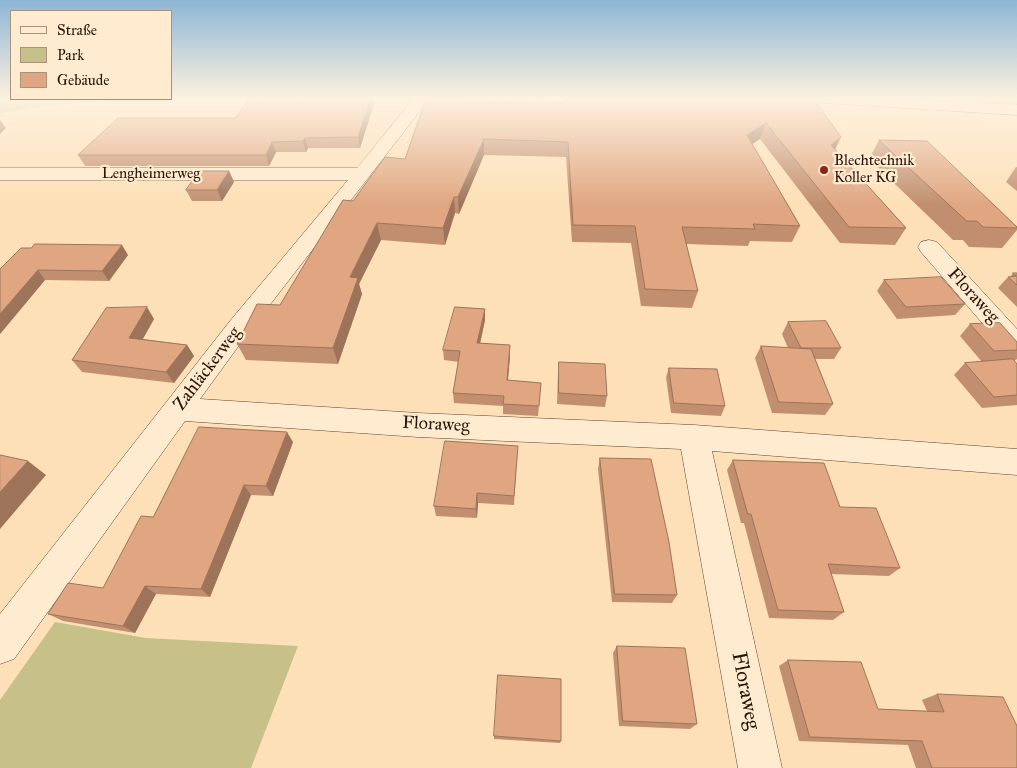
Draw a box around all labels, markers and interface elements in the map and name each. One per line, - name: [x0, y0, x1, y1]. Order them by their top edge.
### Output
- legend: [10, 10, 172, 100]
- text: Straße: [57, 21, 97, 39]
- text: Park: [57, 46, 84, 64]
- text: Gebäude: [57, 71, 110, 89]
- place label: Blechtechnik Koller KG: [834, 152, 914, 187]
- marker: Blechtechnik Koller KG: [818, 164, 830, 176]
- street label: Lengheimerweg: [102, 165, 200, 183]
- street label: Floraweg: [942, 264, 1004, 328]
- street label: Zahläckerweg: [170, 323, 246, 415]
- street label: Floraweg: [402, 412, 470, 438]
- street label: Floraweg: [725, 650, 765, 732]

